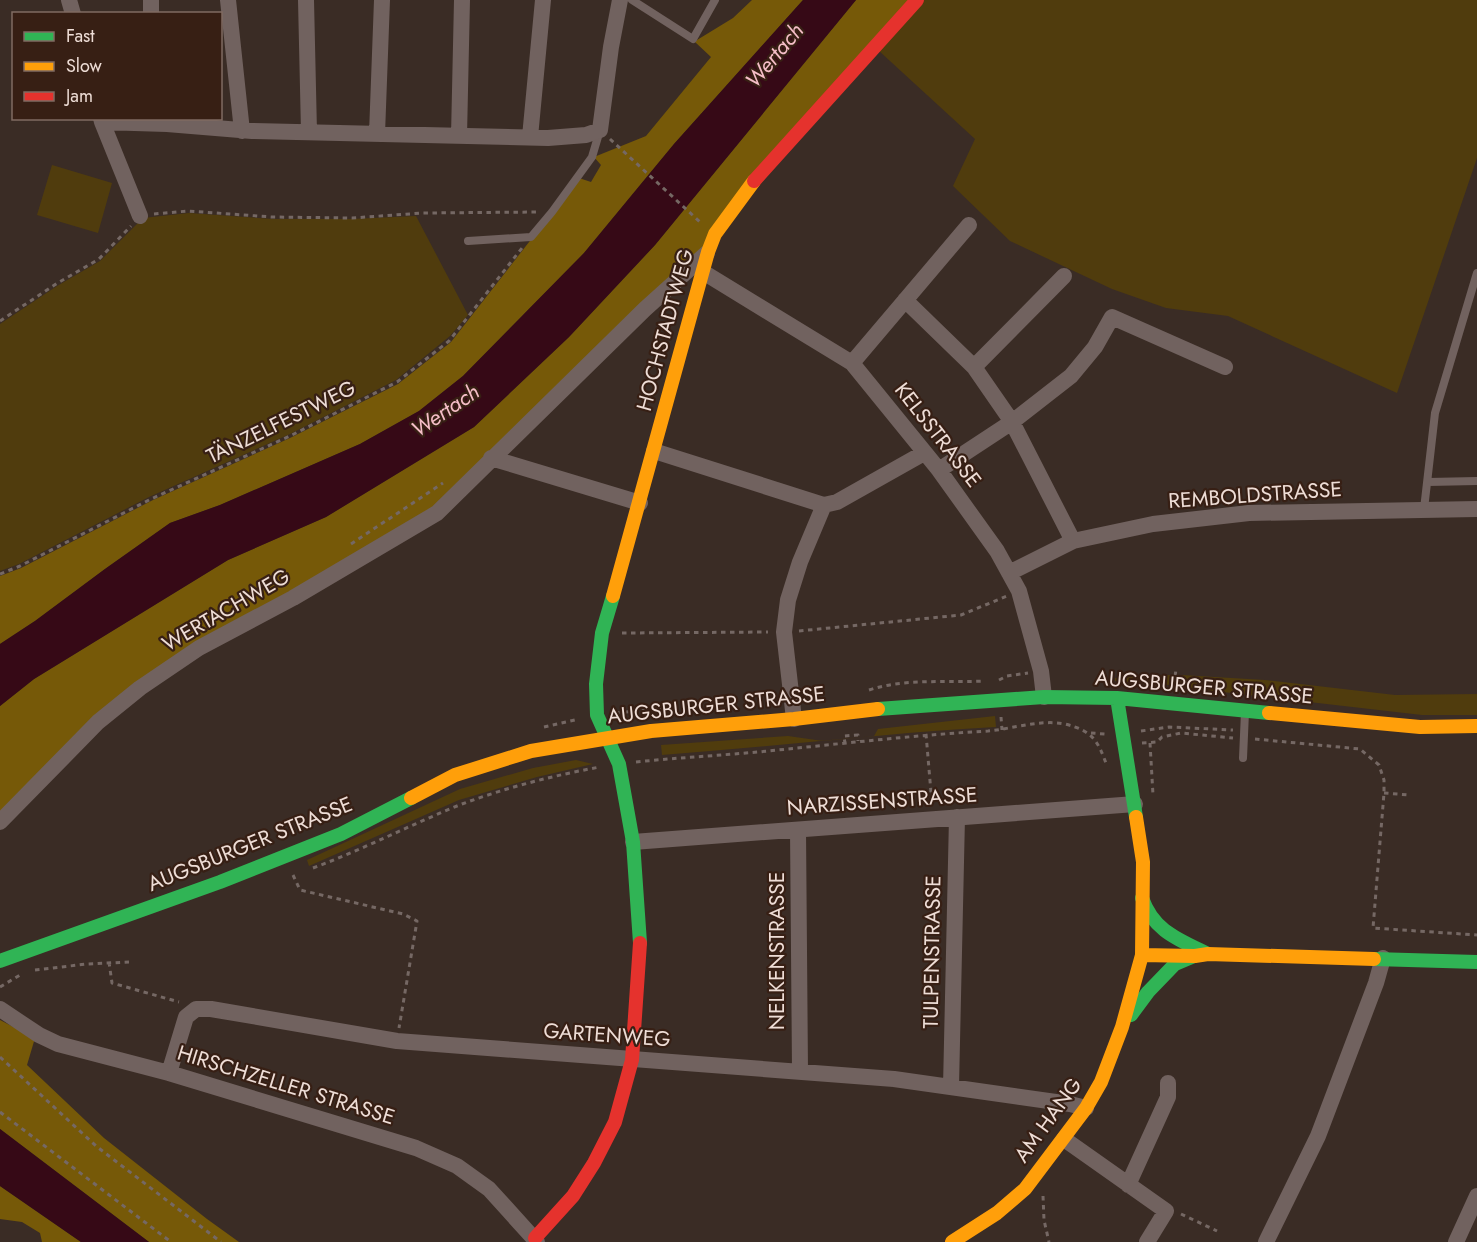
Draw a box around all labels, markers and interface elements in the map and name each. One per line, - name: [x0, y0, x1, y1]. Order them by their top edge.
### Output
- legend: [12, 12, 222, 120]
- water label: Wertach: [737, 15, 811, 95]
- text: Fast: [66, 23, 95, 49]
- text: Slow: [66, 53, 103, 79]
- text: Jam: [64, 83, 93, 109]
- street label: HOCHSTADTWEG: [629, 246, 701, 414]
- street label: TÄNZELFESTWEG: [201, 373, 361, 471]
- water label: Wertach: [404, 375, 486, 445]
- street label: KELSSTRASSE: [887, 376, 989, 494]
- street label: REMBOLDSTRASSE: [1167, 474, 1343, 516]
- street label: WERTACHWEG: [157, 561, 295, 659]
- street label: AUGSBURGER STRASSE: [1094, 663, 1314, 711]
- street label: AUGSBURGER STRASSE: [606, 679, 826, 731]
- street label: NARZISSENSTRASSE: [786, 779, 978, 823]
- street label: AUGSBURGER STRASSE: [143, 789, 357, 899]
- street label: NELKENSTRASSE: [762, 872, 792, 1030]
- street label: TULPENSTRASSE: [916, 875, 948, 1029]
- street label: GARTENWEG: [542, 1016, 672, 1054]
- street label: HIRSCHZELLER STRASSE: [174, 1038, 398, 1132]
- street label: AM HANG: [1007, 1071, 1089, 1169]

